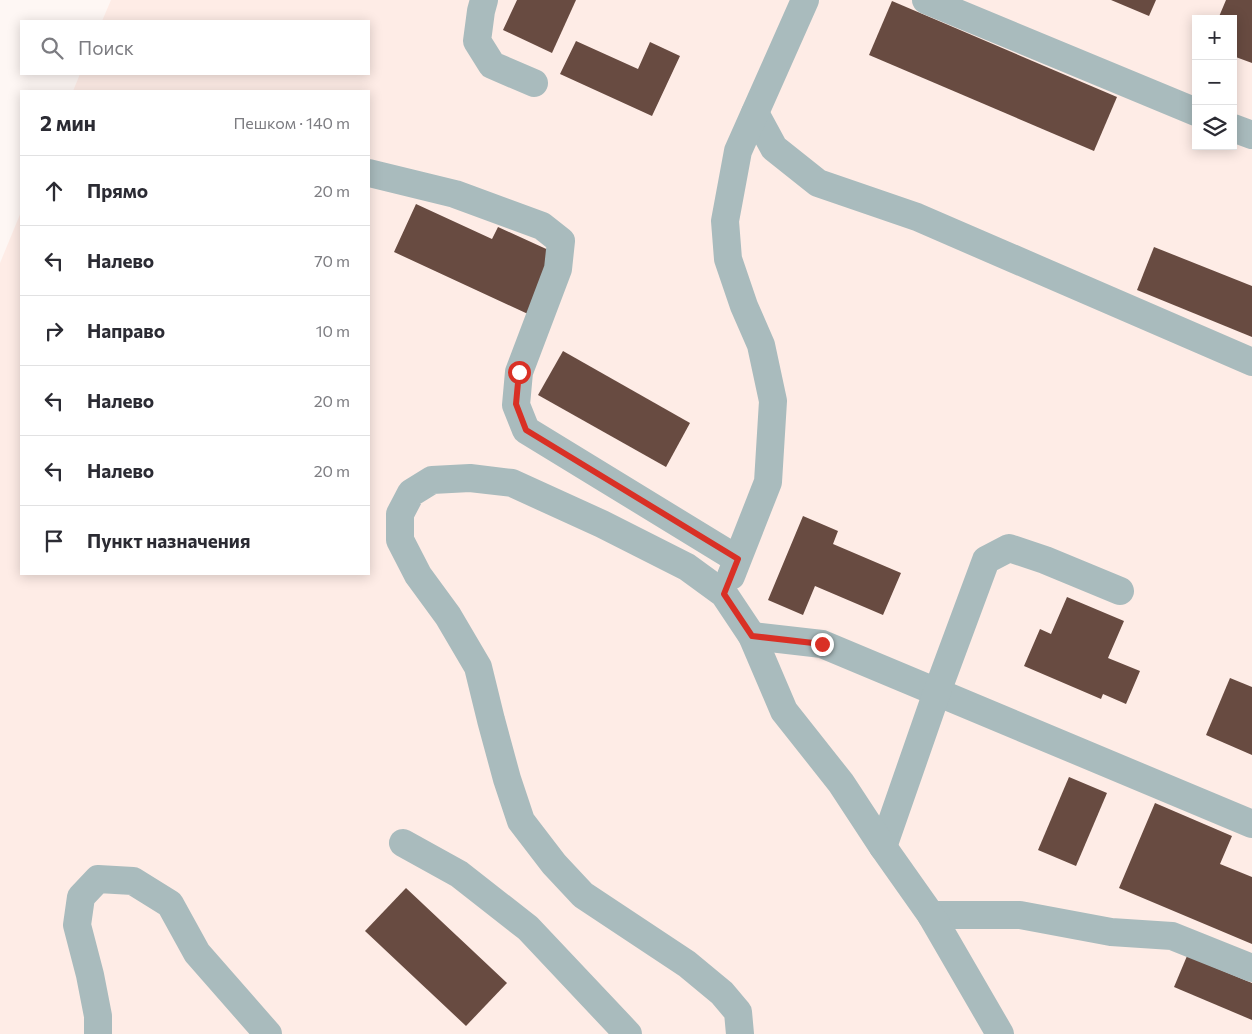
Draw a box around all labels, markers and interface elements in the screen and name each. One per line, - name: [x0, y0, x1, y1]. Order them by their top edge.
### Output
- map controls: [1192, 15, 1237, 150]
- button: +: [1192, 15, 1237, 60]
- search box: [20, 20, 370, 75]
- icon: search: [38, 34, 66, 62]
- text: Поиск: [78, 36, 134, 59]
- button: −: [1192, 60, 1237, 105]
- button: layers: [1192, 105, 1237, 150]
- text: 2 мин: [40, 110, 96, 135]
- text: Пешком · 140 m: [233, 113, 350, 132]
- icon: ahead: [40, 177, 68, 205]
- text: Прямо: [87, 179, 148, 202]
- text: 20 m: [314, 181, 350, 200]
- icon: left: [40, 247, 68, 275]
- text: Налево: [87, 249, 154, 272]
- text: 70 m: [314, 251, 350, 270]
- icon: right: [40, 317, 68, 345]
- text: Направо: [87, 319, 165, 342]
- text: 10 m: [316, 321, 350, 340]
- route start: [508, 361, 531, 384]
- icon: left: [40, 387, 68, 415]
- text: Налево: [87, 389, 154, 412]
- text: 20 m: [314, 391, 350, 410]
- icon: left: [40, 457, 68, 485]
- text: Налево: [87, 459, 154, 482]
- text: 20 m: [314, 461, 350, 480]
- icon: arrive: [40, 527, 68, 555]
- text: Пункт назначения: [87, 529, 250, 552]
- route end: [811, 633, 834, 656]

